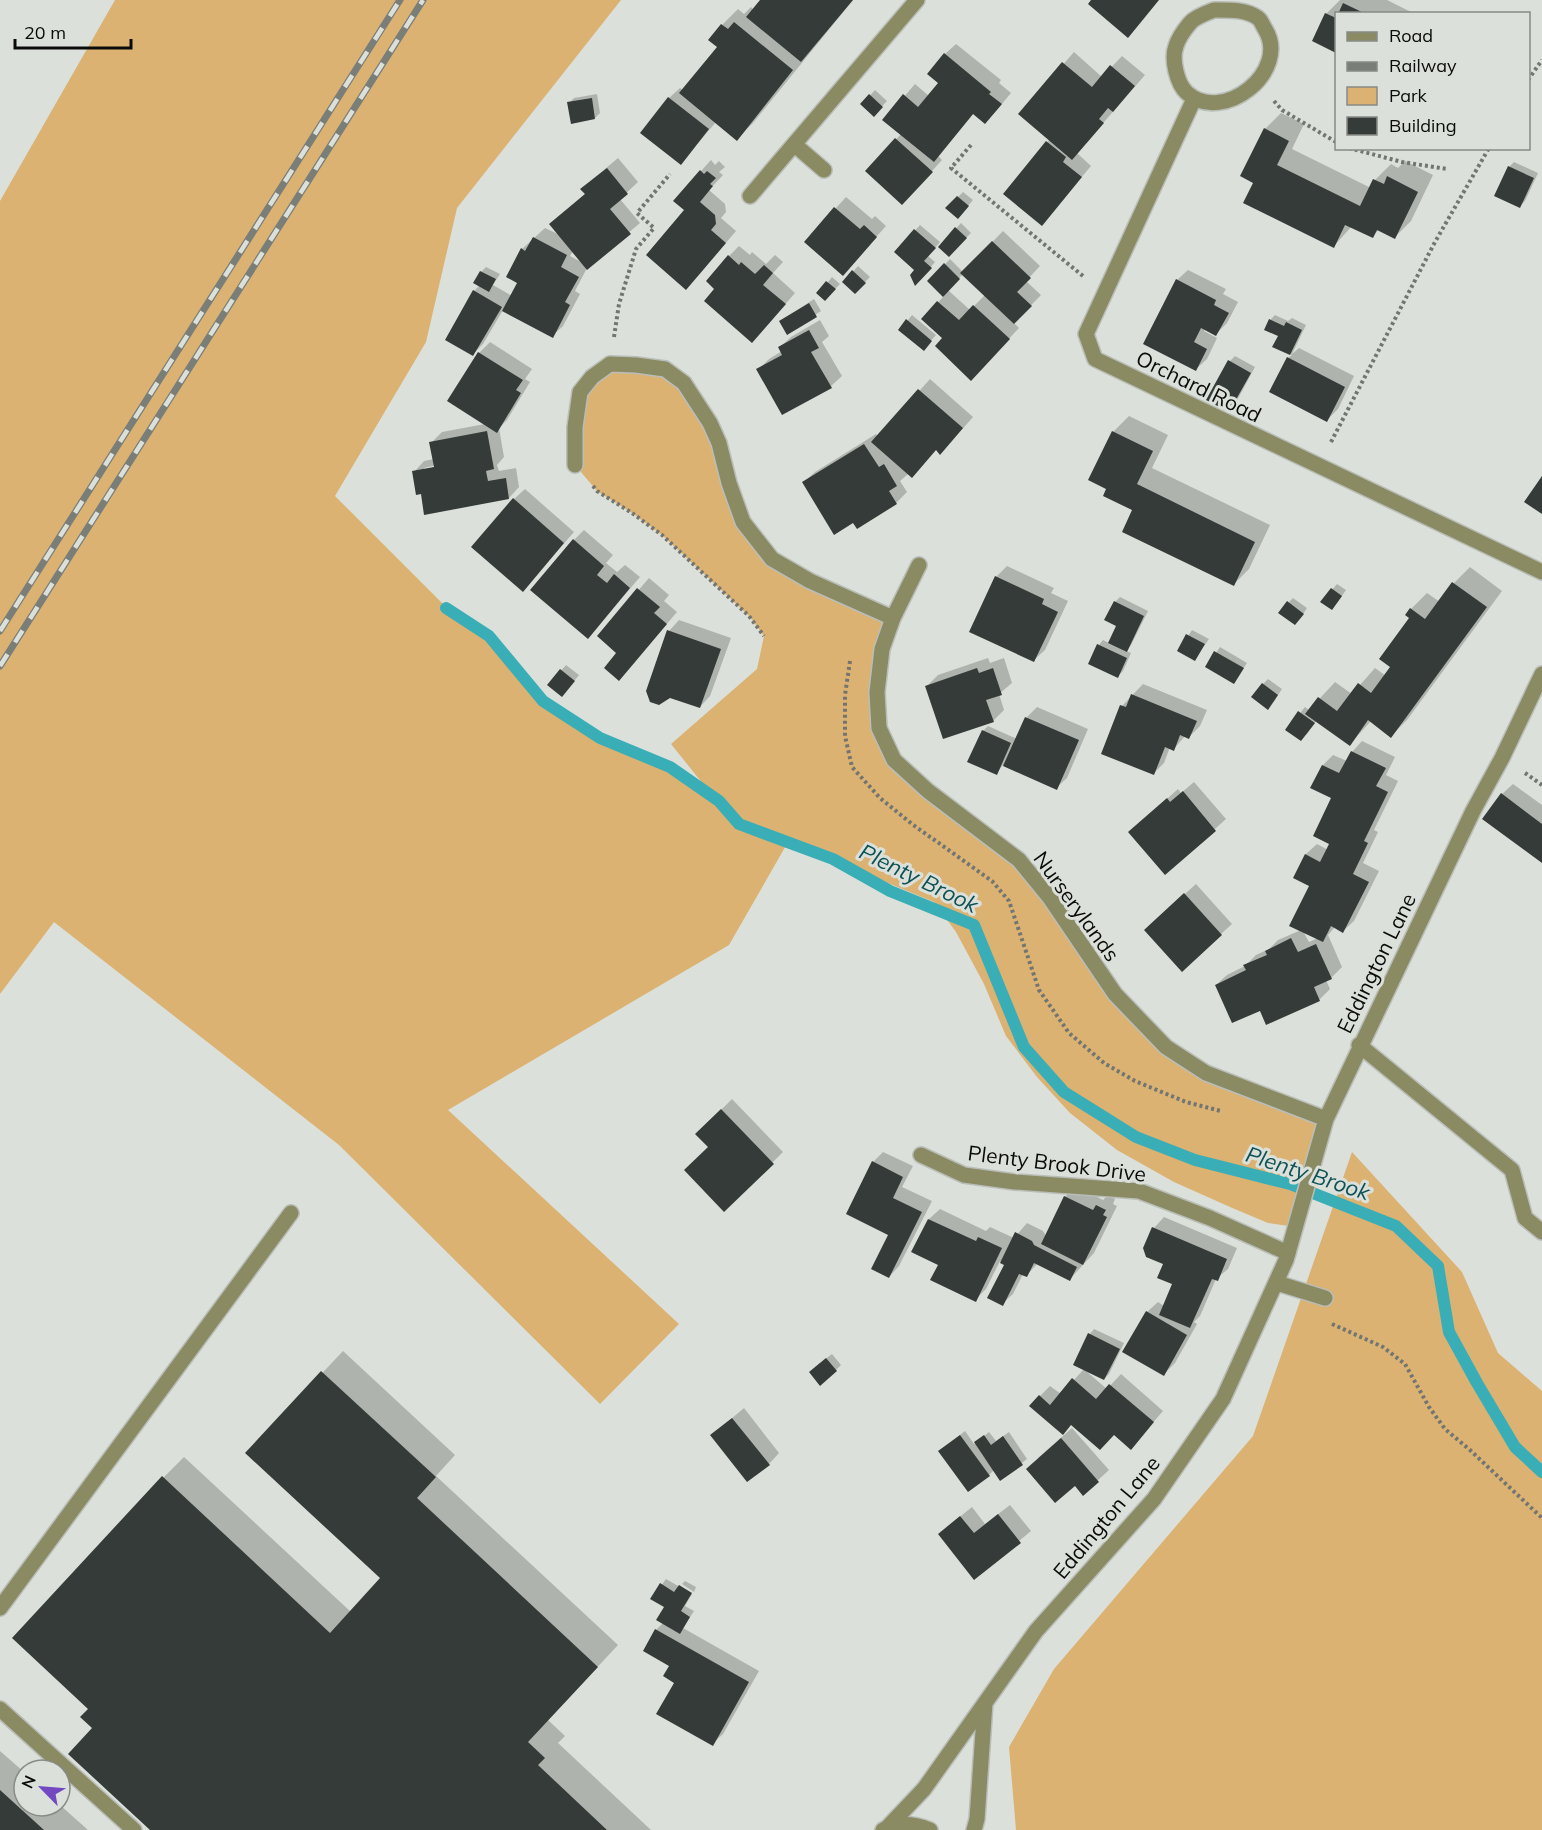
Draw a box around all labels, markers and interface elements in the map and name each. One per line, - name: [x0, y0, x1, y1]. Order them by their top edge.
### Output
- scale bar: [15, 12, 130, 50]
- legend: [1335, 12, 1530, 150]
- text: 20 m: [24, 21, 66, 44]
- text: Road: [1389, 24, 1433, 47]
- text: Railway: [1389, 54, 1457, 77]
- text: Park: [1389, 84, 1428, 107]
- text: Building: [1389, 114, 1457, 137]
- street label: Orchard Road: [1132, 344, 1266, 428]
- water label: Plenty Brook: [855, 837, 984, 919]
- street label: Nurserylands: [1028, 846, 1126, 966]
- street label: Eddington Lane: [1331, 889, 1421, 1037]
- street label: Plenty Brook Drive: [966, 1139, 1148, 1187]
- water label: Plenty Brook: [1242, 1140, 1374, 1206]
- street label: Eddington Lane: [1047, 1450, 1165, 1584]
- north arrow: [12, 1758, 72, 1818]
- text: N: [17, 1772, 40, 1791]

